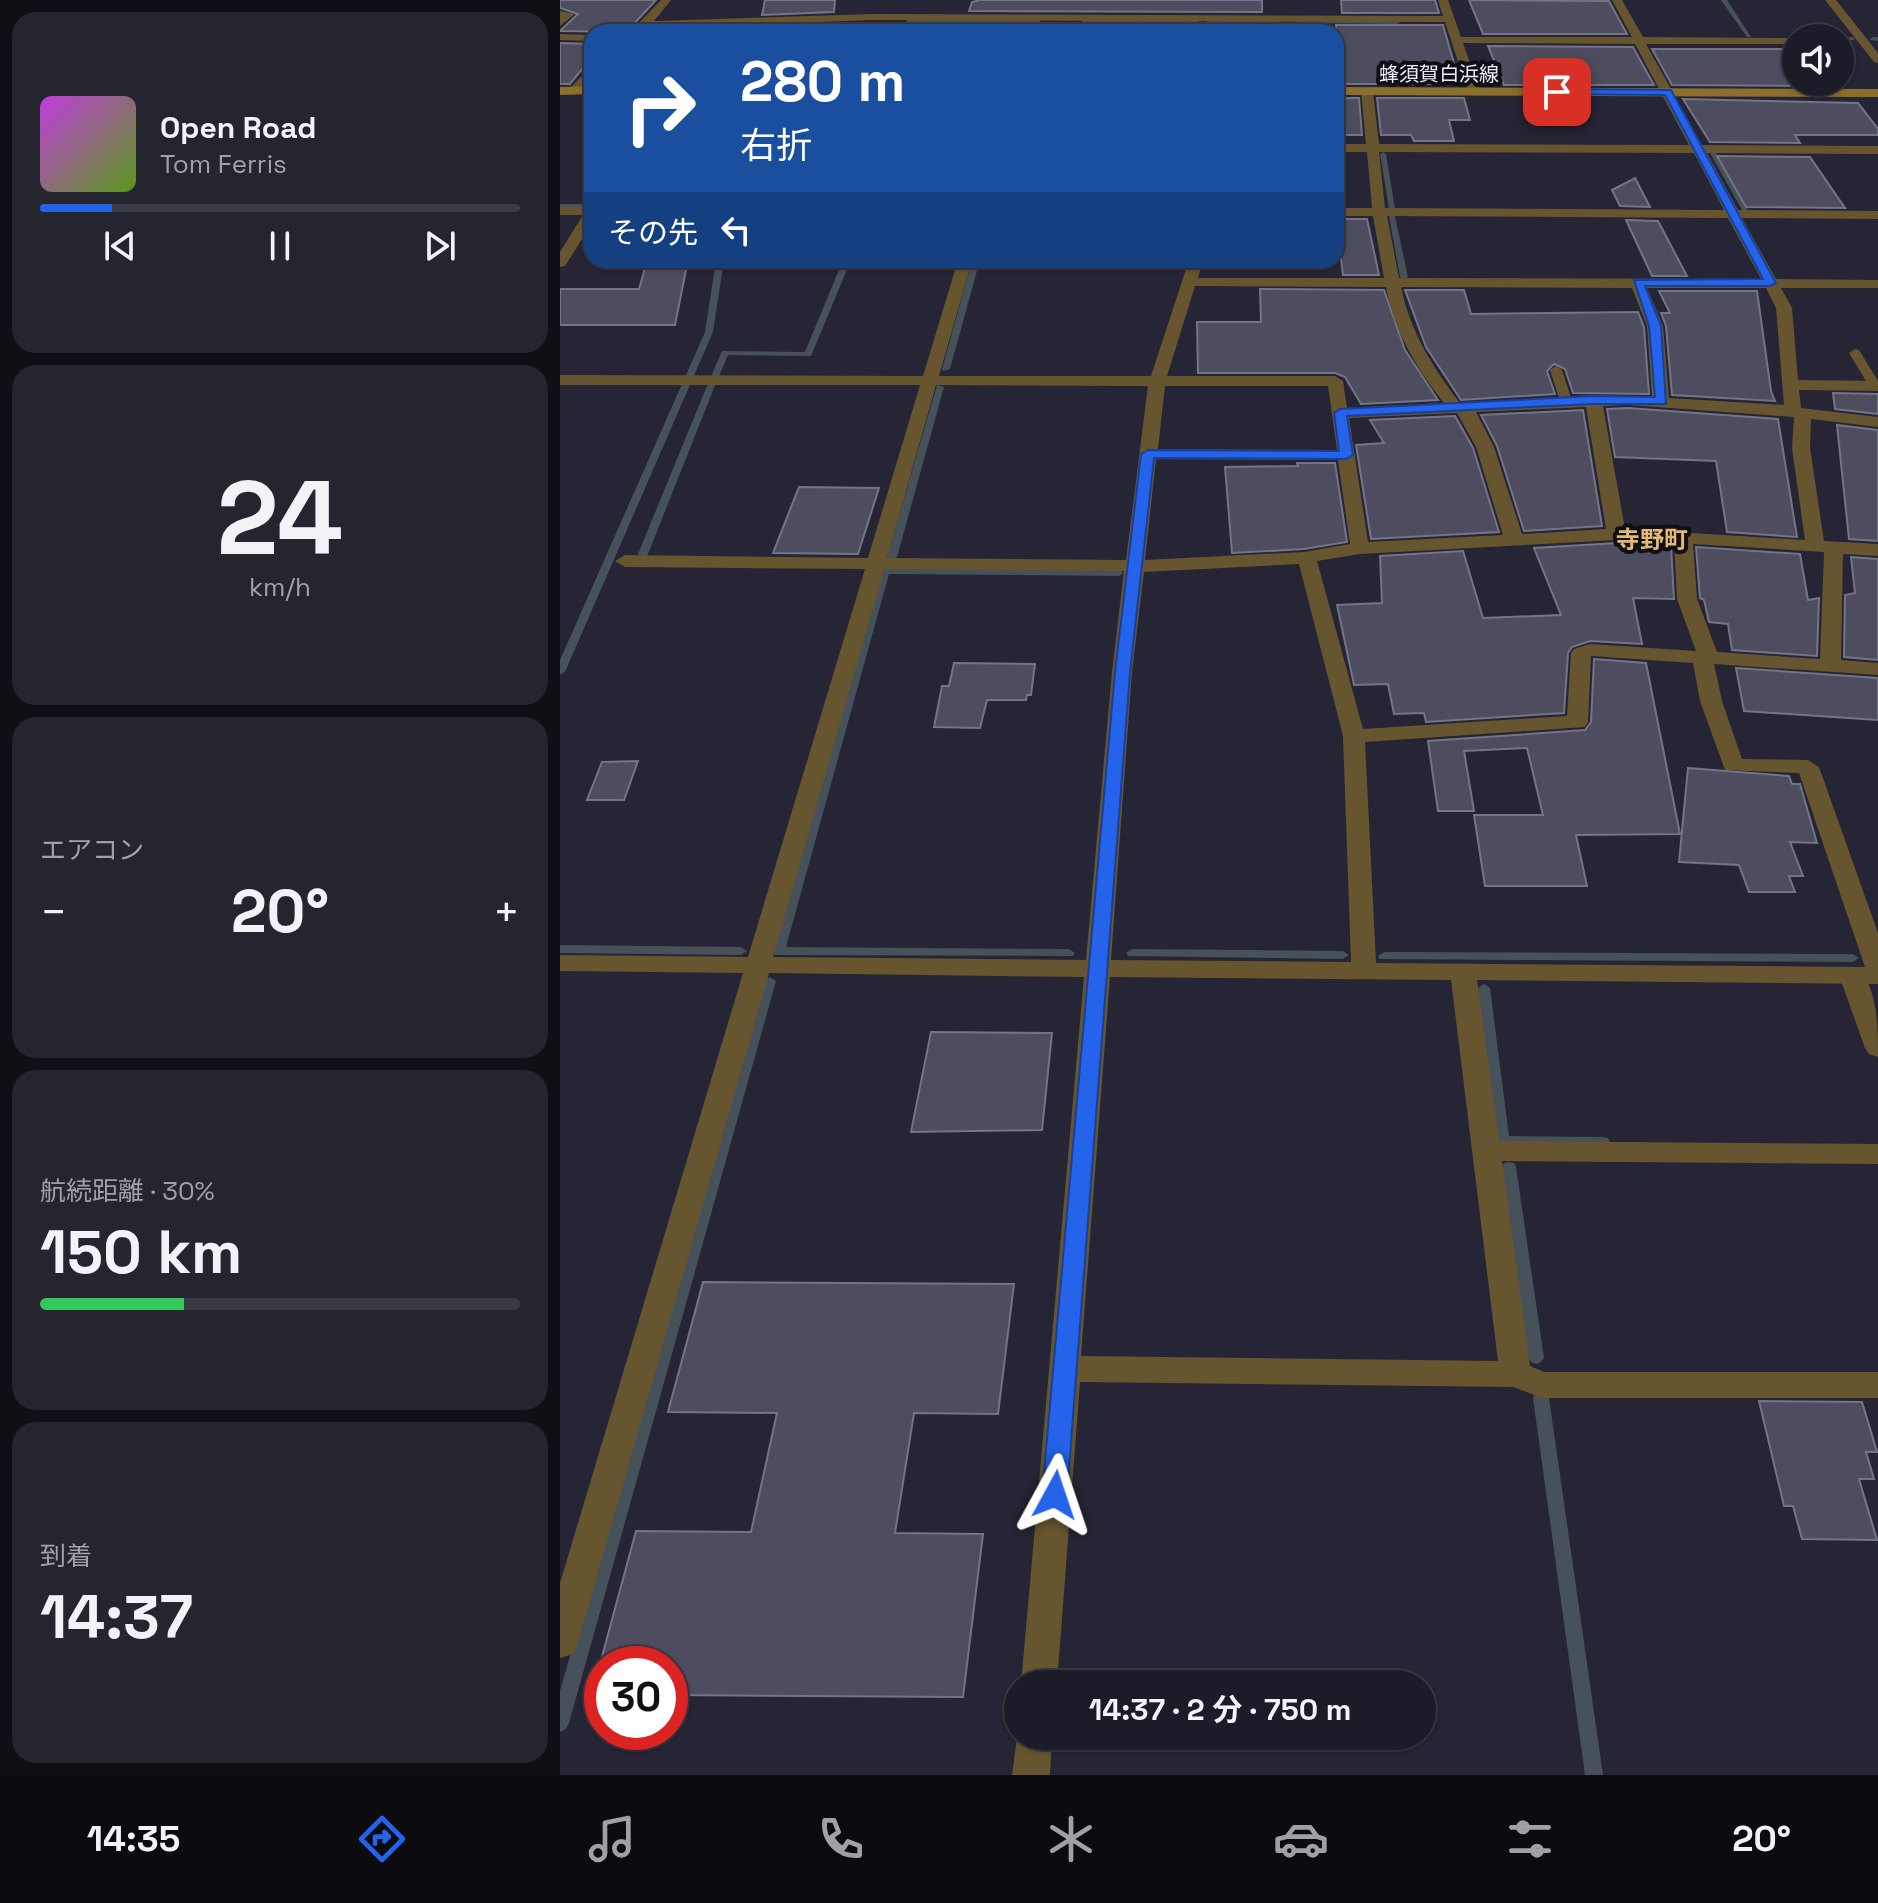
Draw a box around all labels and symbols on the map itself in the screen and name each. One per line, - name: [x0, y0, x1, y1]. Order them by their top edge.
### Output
- pin: [1523, 58, 1591, 126]
- street label: 蜂須賀白浜線: [1379, 61, 1499, 87]
- district label: 寺野町: [1616, 524, 1688, 555]
- position arrow: [1013, 1453, 1097, 1537]
- speed limit sign: 30: [584, 1646, 688, 1750]

